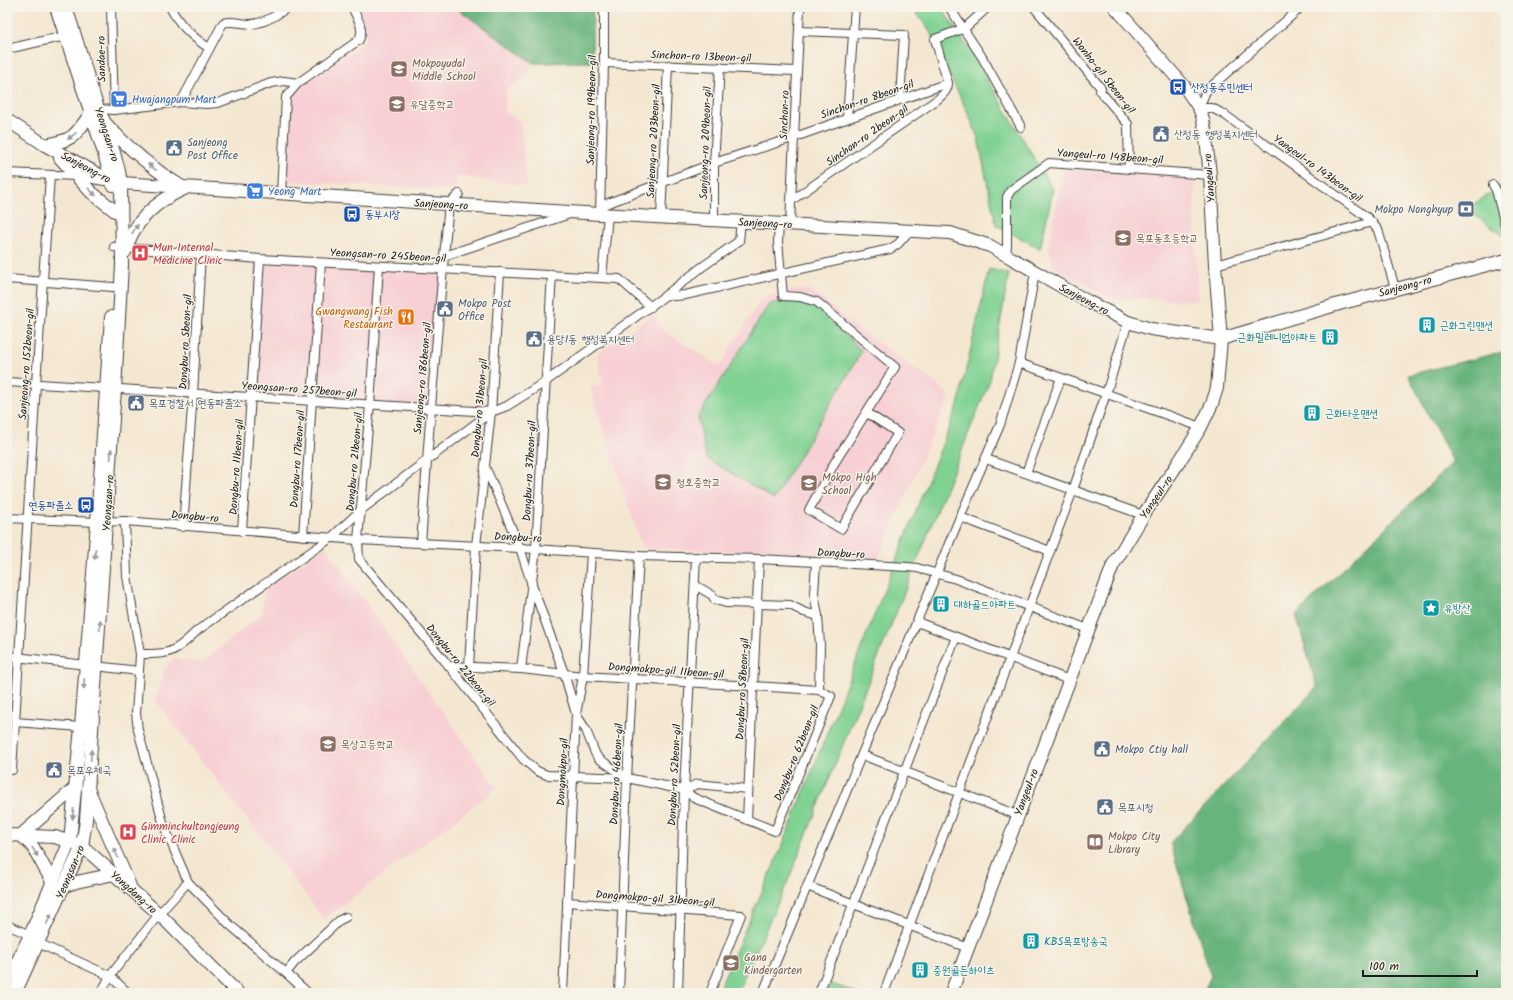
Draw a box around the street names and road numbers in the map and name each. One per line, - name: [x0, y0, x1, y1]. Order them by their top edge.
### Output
- street label: Wonho-gil 5beon-gil: [1067, 33, 1139, 118]
- street label: Sandae-ro: [93, 36, 111, 82]
- street label: Sinchon-ro 13beon-gil: [650, 46, 752, 68]
- street label: Sanjeong-ro 199beon-gil: [582, 55, 602, 165]
- street label: Sinchon-ro 8beon-gil: [818, 75, 917, 124]
- street label: Sanjeong-ro 203beon-gil: [642, 83, 666, 198]
- street label: Sanjeong-ro 209beon-gil: [695, 86, 717, 200]
- street label: Sinchon-ro: [775, 90, 795, 140]
- street label: Sinchon-ro 2beon-gil: [822, 100, 913, 171]
- street label: Yeongsan-ro: [89, 105, 123, 164]
- street label: Yangeul-ro 143beon-gil: [1269, 130, 1366, 208]
- street label: Yangeul-ro 148beon-gil: [1056, 144, 1164, 170]
- street label: Sanjeong-ro: [57, 147, 114, 189]
- street label: Yangeul-ro: [1199, 153, 1221, 203]
- street label: Sanjeong-ro: [413, 195, 469, 215]
- street label: Sanjeong-ro: [737, 214, 793, 234]
- street label: Yeongsan-ro 245beon-gil: [329, 244, 447, 268]
- street label: Sanjeong-ro: [1377, 271, 1434, 303]
- street label: Sanjeong-ro: [1055, 279, 1112, 321]
- street label: Dongbu-ro 5beon-gil: [175, 294, 197, 390]
- street label: Sanjeong-ro 152beon-gil: [14, 307, 40, 420]
- street label: Sanjeong-ro 186beon-gil: [409, 321, 437, 435]
- street label: Dongbu-ro 31beon-gil: [467, 358, 493, 458]
- street label: Yeongsan-ro 257beon-gil: [241, 377, 358, 403]
- street label: Dongbu-ro 17beon-gil: [286, 409, 310, 509]
- street label: Dongbu-ro 21beon-gil: [342, 412, 368, 512]
- street label: Dongbu-ro 11beon-gil: [225, 418, 249, 516]
- street label: Dongbu-ro 37beon-gil: [518, 420, 542, 522]
- street label: Yangeul-ro: [1136, 472, 1178, 523]
- street label: Yeongsan-ro: [98, 474, 120, 532]
- street label: Dongbu-ro: [170, 506, 220, 528]
- street label: Dongbu-ro: [494, 528, 542, 548]
- street label: Dongbu-ro: [817, 544, 865, 564]
- street label: Dongbu-ro 22beon-gil: [421, 620, 500, 711]
- street label: Dongbu-ro 58beon-gil: [731, 637, 755, 740]
- street label: Dongmokpo-gil 11beon-gil: [607, 658, 725, 684]
- street label: Dongbu-ro 62beon-gil: [769, 702, 824, 804]
- street label: Dongbu-ro 46beon-gil: [605, 723, 629, 825]
- street label: Dongbu-ro 52beon-gil: [663, 723, 687, 826]
- street label: Dongmokpo-gil: [552, 737, 574, 806]
- street label: Yangeul-ro: [1010, 766, 1044, 819]
- street label: Yeongsan-ro: [52, 843, 90, 902]
- street label: Yongdang-ro: [106, 867, 161, 919]
- street label: Dongmokpo-gil 31beon-gil: [595, 886, 715, 912]

